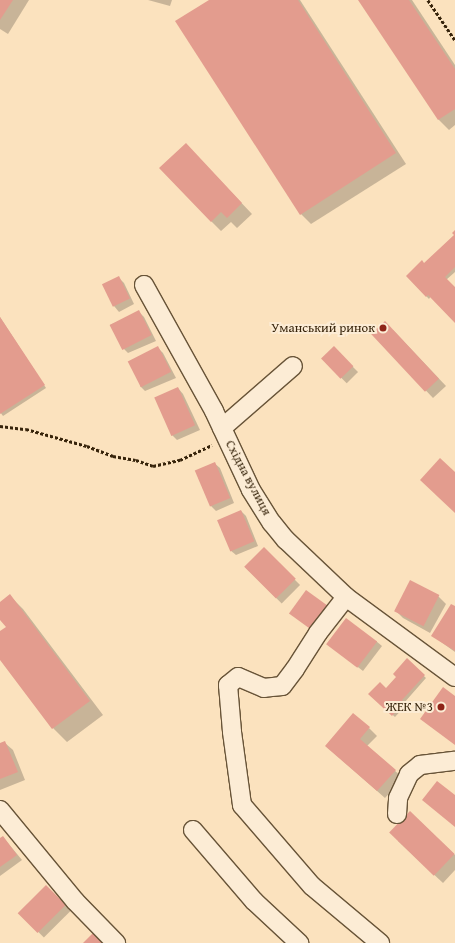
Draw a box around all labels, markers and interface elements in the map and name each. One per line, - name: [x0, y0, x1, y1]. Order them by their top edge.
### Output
- place label: Уманський ринок: [271, 320, 375, 336]
- marker: Уманський ринок: [378, 323, 388, 333]
- street label: Східна вулиця: [222, 438, 274, 518]
- place label: ЖЕК №3: [386, 699, 433, 715]
- marker: ЖЕК №3: [436, 702, 446, 712]

